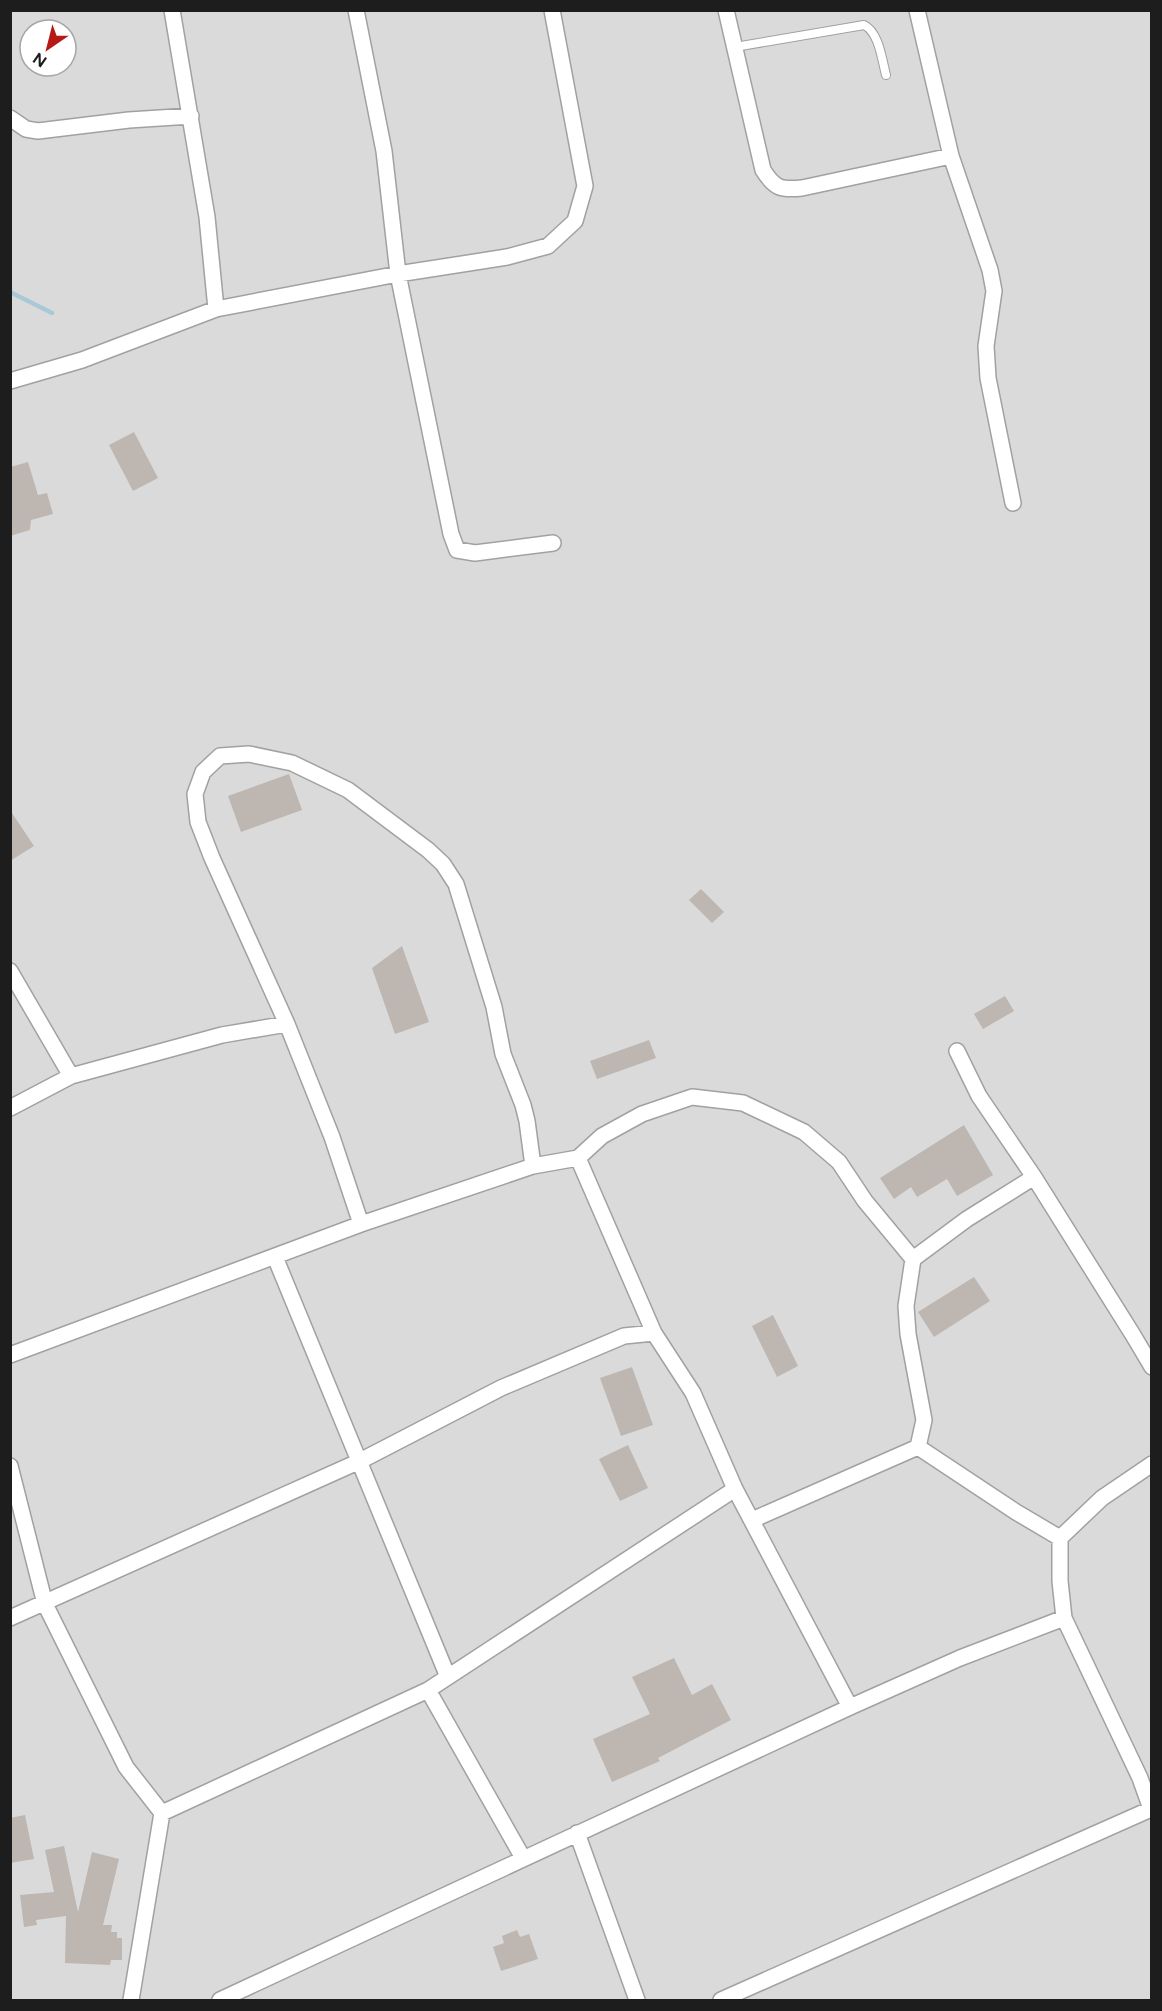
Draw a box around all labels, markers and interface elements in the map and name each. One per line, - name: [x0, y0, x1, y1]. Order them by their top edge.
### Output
- north arrow: [18, 18, 78, 78]
- text: N: [29, 49, 50, 71]

